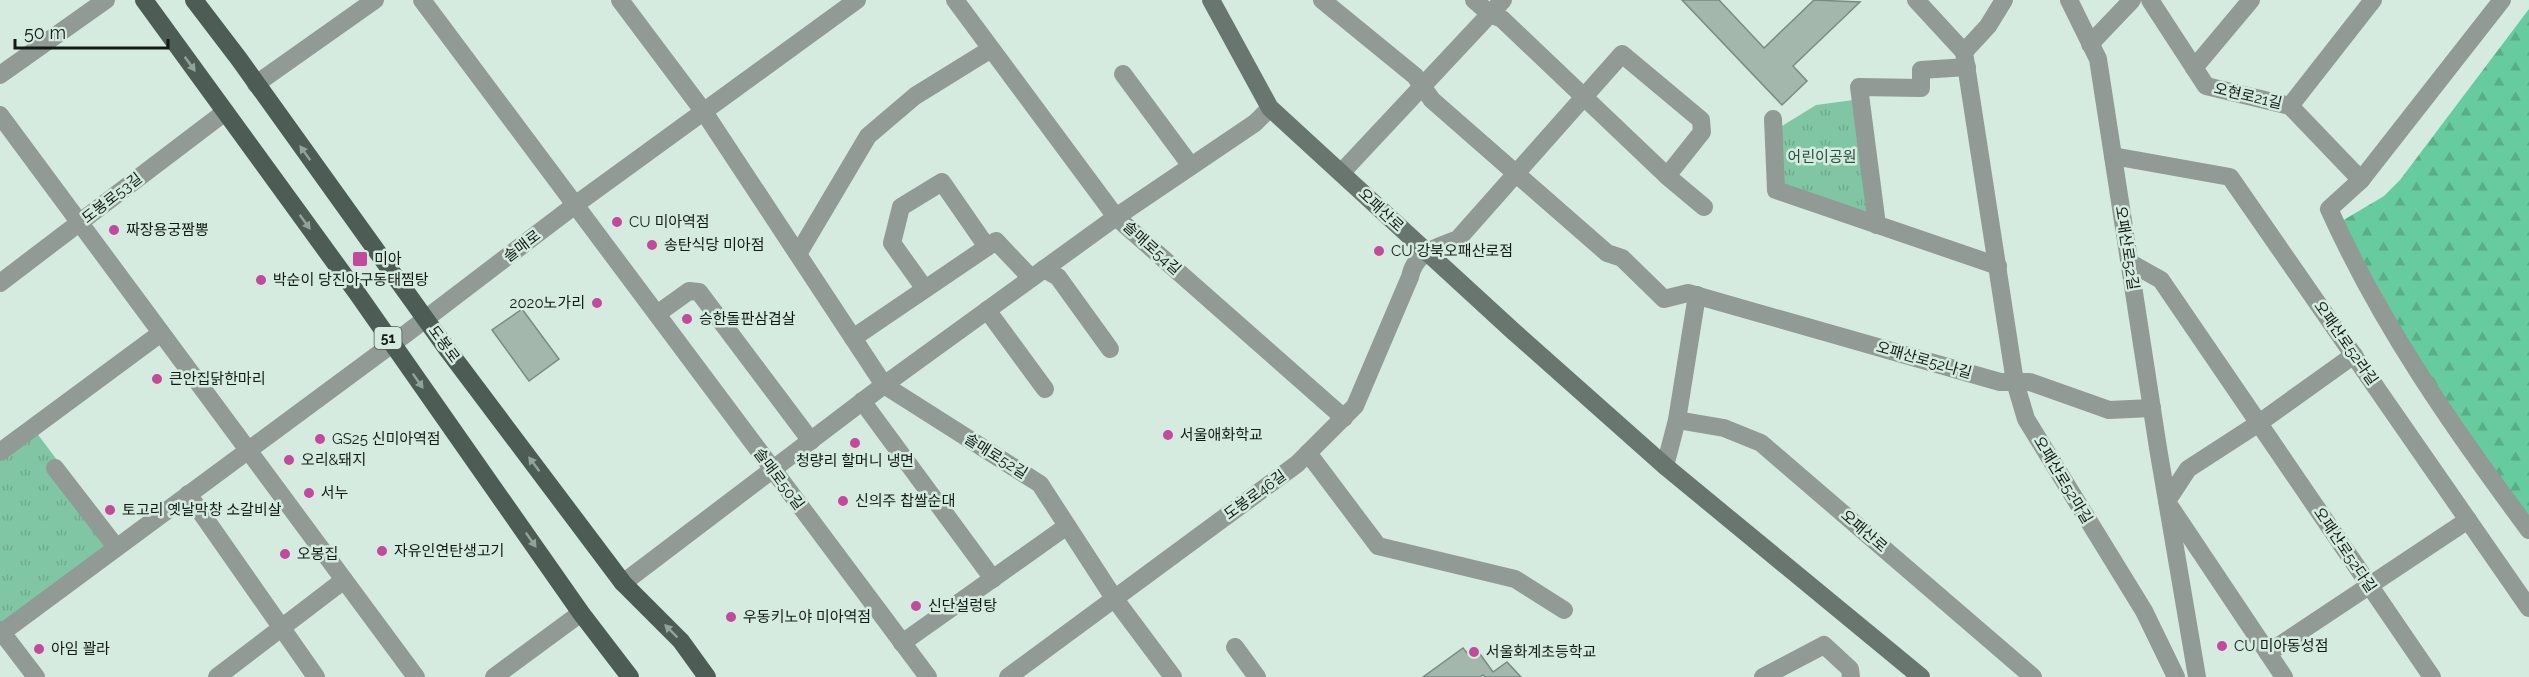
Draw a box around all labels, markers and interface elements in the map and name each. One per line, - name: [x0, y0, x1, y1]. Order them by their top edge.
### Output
- scale bar: [15, 12, 168, 50]
- text: 50 m: [24, 22, 66, 43]
- one-way arrow: [184, 56, 196, 72]
- street label: 오현로21길: [2212, 79, 2284, 113]
- one-way arrow: [299, 145, 311, 161]
- park label: 어린이공원: [1787, 148, 1857, 166]
- street label: 도봉로53길: [78, 169, 146, 227]
- street label: 오패산로: [1355, 185, 1407, 235]
- street label: 오패산로52길: [2111, 205, 2143, 291]
- place label: CU 미아역점: [629, 213, 710, 231]
- one-way arrow: [299, 214, 311, 230]
- marker: CU 미아역점: [610, 215, 624, 229]
- street label: 솔매로54길: [1119, 217, 1185, 279]
- place label: 짜장용궁짬뽕: [126, 221, 209, 239]
- marker: 짜장용궁짬뽕: [107, 223, 121, 237]
- street label: 솔매로: [500, 226, 544, 266]
- place label: 송탄식당 미아점: [664, 236, 764, 254]
- marker: 송탄식당 미아점: [645, 238, 659, 252]
- place label: CU 강북오패산로점: [1391, 242, 1513, 260]
- marker: CU 강북오패산로점: [1372, 244, 1386, 258]
- marker: 미아: [351, 250, 369, 268]
- place label: 미아: [374, 250, 402, 268]
- place label: 박순이 당진아구동태찜탕: [273, 271, 429, 289]
- marker: 박순이 당진아구동태찜탕: [254, 273, 268, 287]
- place label: 2020노가리: [510, 294, 585, 312]
- marker: 2020노가리: [590, 296, 604, 310]
- street label: 오패산로52라길: [2310, 297, 2382, 389]
- place label: 승한돌판삼겹살: [699, 310, 796, 328]
- marker: 승한돌판삼겹살: [680, 312, 694, 326]
- street label: 도봉로: [425, 322, 463, 366]
- road number: 51: [374, 327, 402, 349]
- street label: 오패산로52나길: [1874, 338, 1974, 382]
- place label: 큰안집닭한마리: [169, 370, 266, 388]
- marker: 큰안집닭한마리: [150, 372, 164, 386]
- one-way arrow: [412, 372, 424, 388]
- place label: 서울애화학교: [1180, 426, 1263, 444]
- marker: 서울애화학교: [1161, 428, 1175, 442]
- place label: GS25 신미아역점: [332, 430, 441, 448]
- street label: 솔매로52길: [961, 430, 1031, 482]
- marker: GS25 신미아역점: [313, 432, 327, 446]
- street label: 오패산로52마길: [2030, 433, 2096, 527]
- marker: 청량리 할머니 냉면: [848, 436, 862, 450]
- street label: 솔매로50길: [750, 445, 808, 513]
- place label: 오리&돼지: [301, 451, 366, 469]
- place label: 청량리 할머니 냉면: [796, 452, 914, 470]
- marker: 오리&돼지: [282, 453, 296, 467]
- one-way arrow: [528, 457, 540, 473]
- street label: 도봉로46길: [1220, 466, 1290, 524]
- place label: 서누: [321, 484, 349, 502]
- marker: 서누: [302, 486, 316, 500]
- place label: 신의주 찹쌀순대: [855, 492, 955, 510]
- marker: 신의주 찹쌀순대: [836, 494, 850, 508]
- place label: 토고리 옛날막창 소갈비살: [122, 501, 282, 519]
- marker: 토고리 옛날막창 소갈비살: [103, 503, 117, 517]
- street label: 오패산로52다길: [2310, 504, 2380, 596]
- street label: 오패산로: [1837, 506, 1891, 556]
- one-way arrow: [524, 533, 536, 548]
- place label: 자유인연탄생고기: [394, 542, 504, 560]
- marker: 자유인연탄생고기: [375, 544, 389, 558]
- place label: 오봉집: [297, 545, 338, 563]
- marker: 오봉집: [278, 547, 292, 561]
- place label: 신단설렁탕: [928, 597, 997, 615]
- marker: 신단설렁탕: [909, 599, 923, 613]
- place label: 우동키노야 미아역점: [743, 608, 871, 626]
- marker: 우동키노야 미아역점: [724, 610, 738, 624]
- one-way arrow: [664, 623, 678, 638]
- place label: CU 미아동성점: [2234, 637, 2328, 655]
- marker: CU 미아동성점: [2215, 639, 2229, 653]
- place label: 아임 꽐라: [51, 640, 110, 658]
- marker: 아임 꽐라: [32, 642, 46, 656]
- place label: 서울화계초등학교: [1486, 643, 1596, 661]
- marker: 서울화계초등학교: [1467, 645, 1481, 659]

